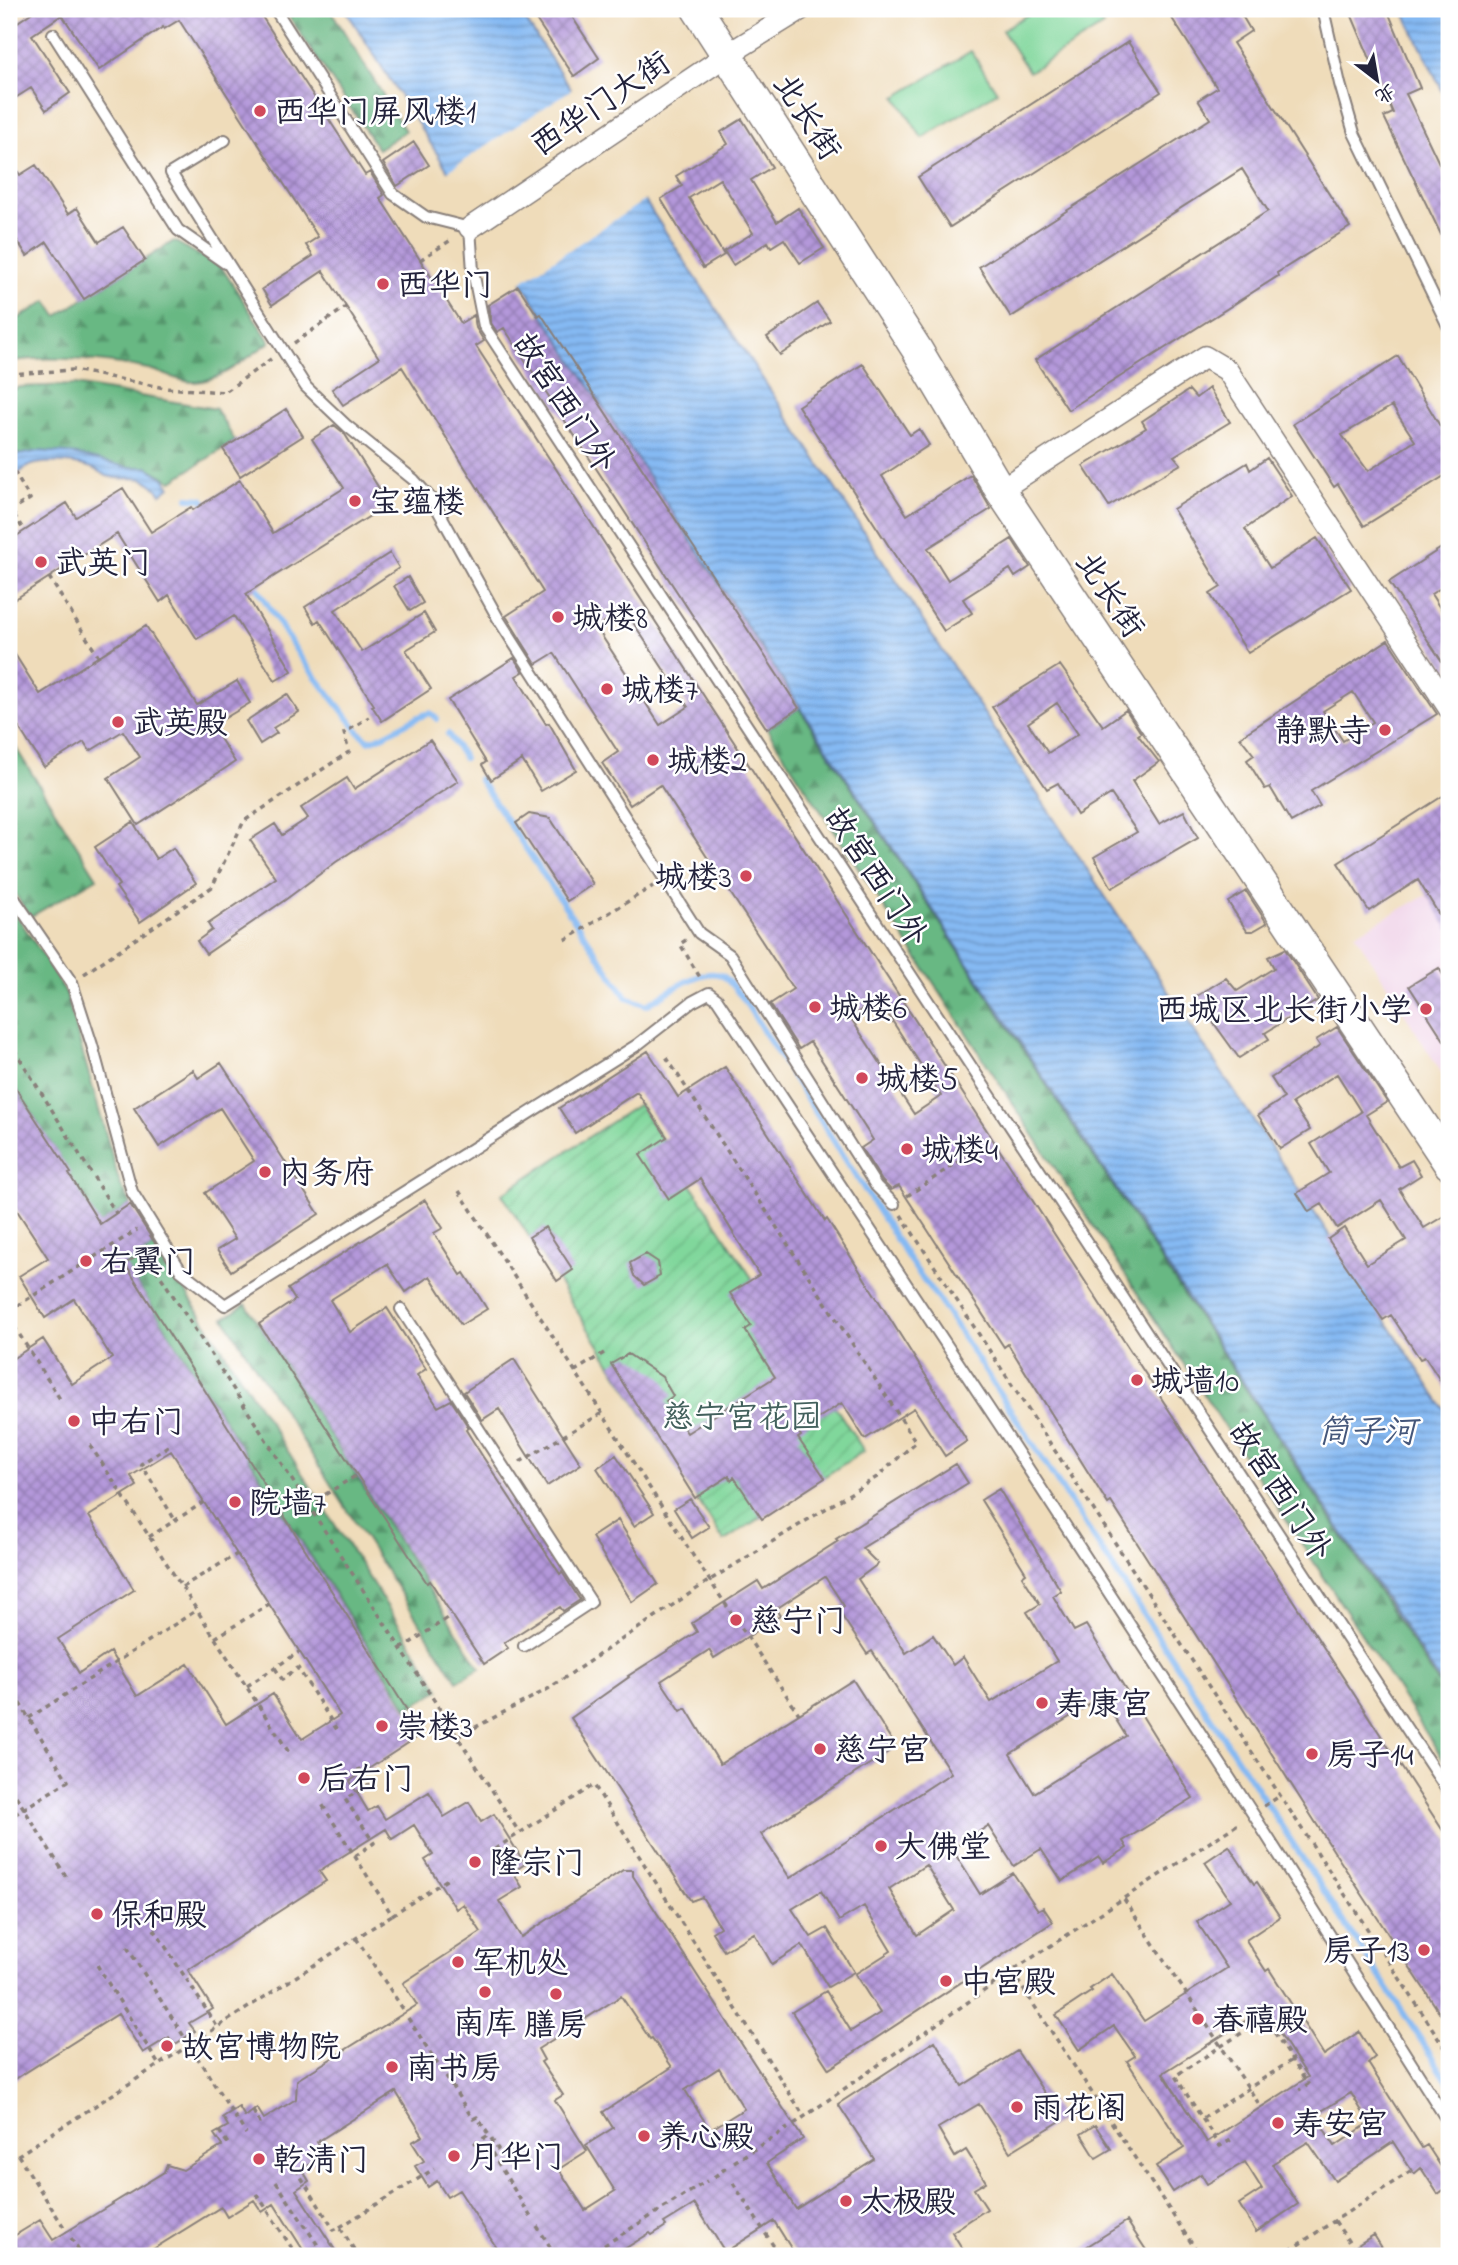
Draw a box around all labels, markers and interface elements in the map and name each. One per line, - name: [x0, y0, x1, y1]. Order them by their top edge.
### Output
- street label: 西华门大街: [522, 42, 681, 170]
- north arrow: [1342, 46, 1412, 116]
- street label: 北长街: [759, 65, 851, 171]
- text: 北: [1369, 76, 1400, 109]
- place label: 西华门屏风楼1: [274, 91, 476, 138]
- marker: 西华门屏风楼1: [252, 103, 268, 119]
- place label: 西华门: [397, 264, 493, 311]
- marker: 西华门: [375, 276, 391, 292]
- street label: 故宫西门外: [499, 324, 625, 484]
- place label: 宝蕴楼: [369, 481, 465, 528]
- marker: 宝蕴楼: [347, 493, 363, 509]
- place label: 武英门: [55, 542, 151, 589]
- street label: 北长街: [1062, 543, 1154, 649]
- marker: 武英门: [33, 554, 49, 570]
- place label: 城楼8: [572, 597, 648, 644]
- marker: 城楼8: [550, 609, 566, 625]
- place label: 城楼7: [621, 669, 698, 716]
- marker: 城楼7: [599, 681, 615, 697]
- place label: 武英殿: [132, 702, 228, 749]
- place label: 静默寺: [1275, 710, 1371, 757]
- marker: 武英殿: [110, 714, 126, 730]
- marker: 静默寺: [1377, 722, 1393, 738]
- place label: 城楼2: [667, 740, 747, 787]
- marker: 城楼2: [645, 752, 661, 768]
- street label: 故宫西门外: [811, 798, 937, 958]
- place label: 城楼3: [655, 856, 732, 903]
- marker: 城楼3: [738, 868, 754, 884]
- place label: 城楼6: [829, 987, 907, 1034]
- place label: 西城区北长街小学: [1156, 989, 1412, 1036]
- marker: 城楼6: [807, 999, 823, 1015]
- marker: 西城区北长街小学: [1418, 1001, 1434, 1017]
- place label: 城楼5: [876, 1058, 958, 1105]
- marker: 城楼5: [854, 1070, 870, 1086]
- place label: 城楼4: [921, 1129, 998, 1176]
- marker: 城楼4: [899, 1141, 915, 1157]
- place label: 内务府: [279, 1152, 375, 1199]
- marker: 内务府: [257, 1164, 273, 1180]
- place label: 右翼门: [100, 1241, 196, 1288]
- marker: 右翼门: [78, 1253, 94, 1269]
- place label: 城墙10: [1151, 1360, 1239, 1407]
- marker: 城墙10: [1129, 1372, 1145, 1388]
- park label: 慈宁宫花园: [662, 1396, 822, 1443]
- place label: 中右门: [88, 1401, 184, 1448]
- water label: 筒子河: [1318, 1410, 1422, 1458]
- street label: 故宫西门外: [1215, 1412, 1341, 1572]
- marker: 中右门: [66, 1413, 82, 1429]
- place label: 院墙7: [249, 1482, 326, 1529]
- marker: 院墙7: [227, 1494, 243, 1510]
- place label: 慈宁门: [750, 1600, 846, 1647]
- marker: 慈宁门: [728, 1612, 744, 1628]
- place label: 寿康宫: [1056, 1683, 1152, 1730]
- marker: 寿康宫: [1034, 1695, 1050, 1711]
- place label: 崇楼3: [396, 1706, 473, 1753]
- marker: 崇楼3: [374, 1718, 390, 1734]
- place label: 慈宁宫: [834, 1729, 930, 1776]
- place label: 房子14: [1326, 1734, 1413, 1781]
- marker: 慈宁宫: [812, 1741, 828, 1757]
- marker: 房子14: [1304, 1746, 1320, 1762]
- place label: 后右门: [318, 1758, 414, 1805]
- marker: 后右门: [296, 1770, 312, 1786]
- place label: 大佛堂: [895, 1826, 991, 1873]
- marker: 大佛堂: [873, 1838, 889, 1854]
- place label: 隆宗门: [489, 1842, 585, 1889]
- marker: 隆宗门: [467, 1854, 483, 1870]
- place label: 保和殿: [111, 1894, 207, 1941]
- marker: 保和殿: [89, 1906, 105, 1922]
- place label: 房子13: [1323, 1930, 1410, 1977]
- place label: 军机处: [472, 1942, 568, 1989]
- marker: 房子13: [1416, 1942, 1432, 1958]
- marker: 军机处: [450, 1954, 466, 1970]
- place label: 中宫殿: [960, 1961, 1056, 2008]
- marker: 中宫殿: [938, 1973, 954, 1989]
- marker: 南库: [477, 1984, 493, 2000]
- marker: 膳房: [548, 1986, 564, 2002]
- place label: 春禧殿: [1212, 1999, 1308, 2046]
- place label: 南库: [453, 2002, 517, 2049]
- place label: 膳房: [524, 2004, 588, 2051]
- marker: 春禧殿: [1190, 2011, 1206, 2027]
- place label: 故宫博物院: [181, 2026, 341, 2073]
- marker: 故宫博物院: [159, 2038, 175, 2054]
- place label: 南书房: [406, 2047, 502, 2094]
- marker: 南书房: [384, 2059, 400, 2075]
- place label: 雨花阁: [1031, 2087, 1127, 2134]
- marker: 雨花阁: [1009, 2099, 1025, 2115]
- place label: 寿安宫: [1292, 2103, 1388, 2150]
- marker: 寿安宫: [1270, 2115, 1286, 2131]
- place label: 养心殿: [658, 2116, 754, 2163]
- marker: 养心殿: [636, 2128, 652, 2144]
- place label: 月华门: [468, 2136, 564, 2183]
- place label: 乾清门: [273, 2139, 369, 2186]
- marker: 月华门: [446, 2148, 462, 2164]
- marker: 乾清门: [251, 2151, 267, 2167]
- place label: 太极殿: [860, 2181, 956, 2228]
- marker: 太极殿: [838, 2193, 854, 2209]

